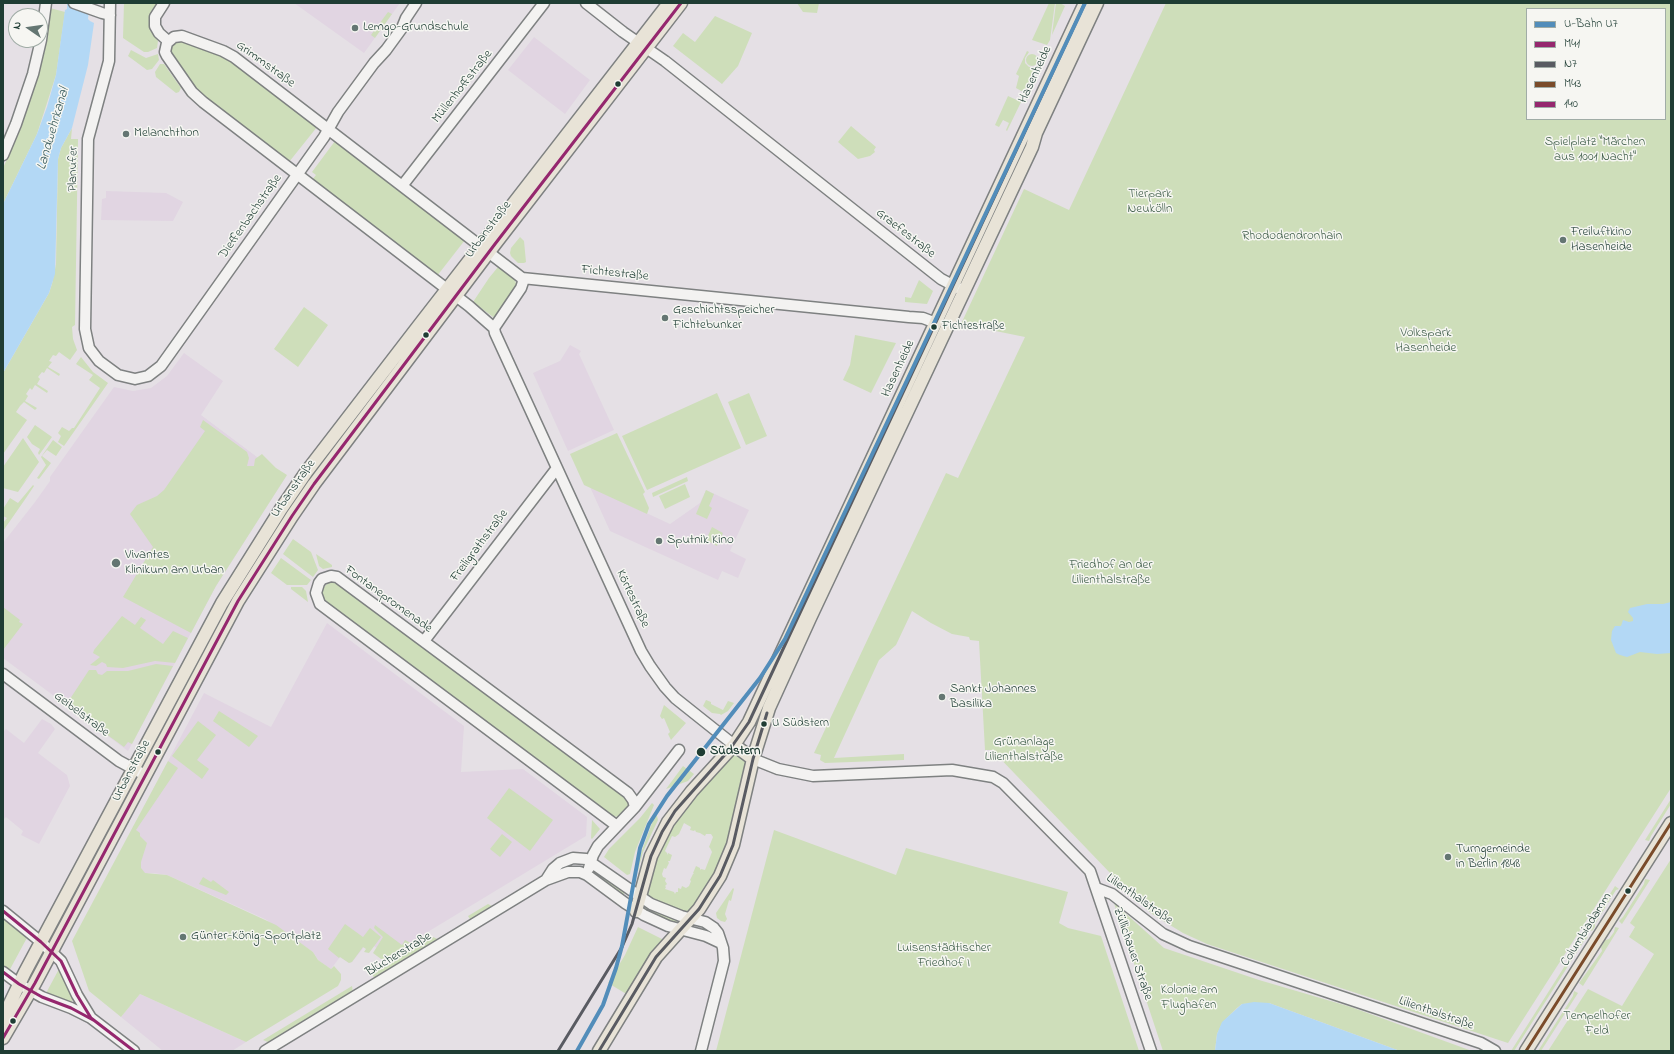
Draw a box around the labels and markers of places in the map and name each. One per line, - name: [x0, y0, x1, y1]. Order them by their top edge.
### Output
- place label: Lemgo-Grundschule: [363, 20, 468, 36]
- marker: Lemgo-Grundschule: [350, 23, 360, 33]
- unlabelled marker: [613, 79, 623, 89]
- place label: Melanchthon: [134, 126, 199, 142]
- marker: Melanchthon: [121, 129, 131, 139]
- place label: Freiluftkino Hasenheide: [1571, 225, 1632, 256]
- marker: Freiluftkino Hasenheide: [1558, 235, 1568, 245]
- place label: Geschichtsspeicher Fichtebunker: [673, 303, 774, 334]
- marker: Geschichtsspeicher Fichtebunker: [660, 313, 670, 323]
- place label: Fichtestraße: [942, 320, 1004, 334]
- marker: Fichtestraße: [929, 322, 939, 332]
- unlabelled marker: [421, 330, 431, 340]
- place label: Sputnik Kino: [667, 533, 734, 549]
- marker: Sputnik Kino: [654, 536, 664, 546]
- place label: Vivantes Klinikum am Urban: [125, 548, 224, 579]
- marker: Vivantes Klinikum am Urban: [110, 557, 122, 569]
- place label: Sankt Johannes Basilika: [950, 682, 1036, 713]
- marker: Sankt Johannes Basilika: [937, 692, 947, 702]
- place label: U Südstern: [772, 717, 829, 731]
- marker: U Südstern: [759, 719, 769, 729]
- place label: Südstern: [710, 744, 760, 760]
- marker: Südstern: [695, 746, 707, 758]
- unlabelled marker: [153, 747, 163, 757]
- place label: Turngemeinde in Berlin 1848: [1456, 842, 1530, 873]
- marker: Turngemeinde in Berlin 1848: [1443, 852, 1453, 862]
- unlabelled marker: [1623, 886, 1633, 896]
- place label: Günter-König-Sportplatz: [191, 929, 321, 945]
- marker: Günter-König-Sportplatz: [178, 932, 188, 942]
- unlabelled marker: [8, 1016, 18, 1026]

